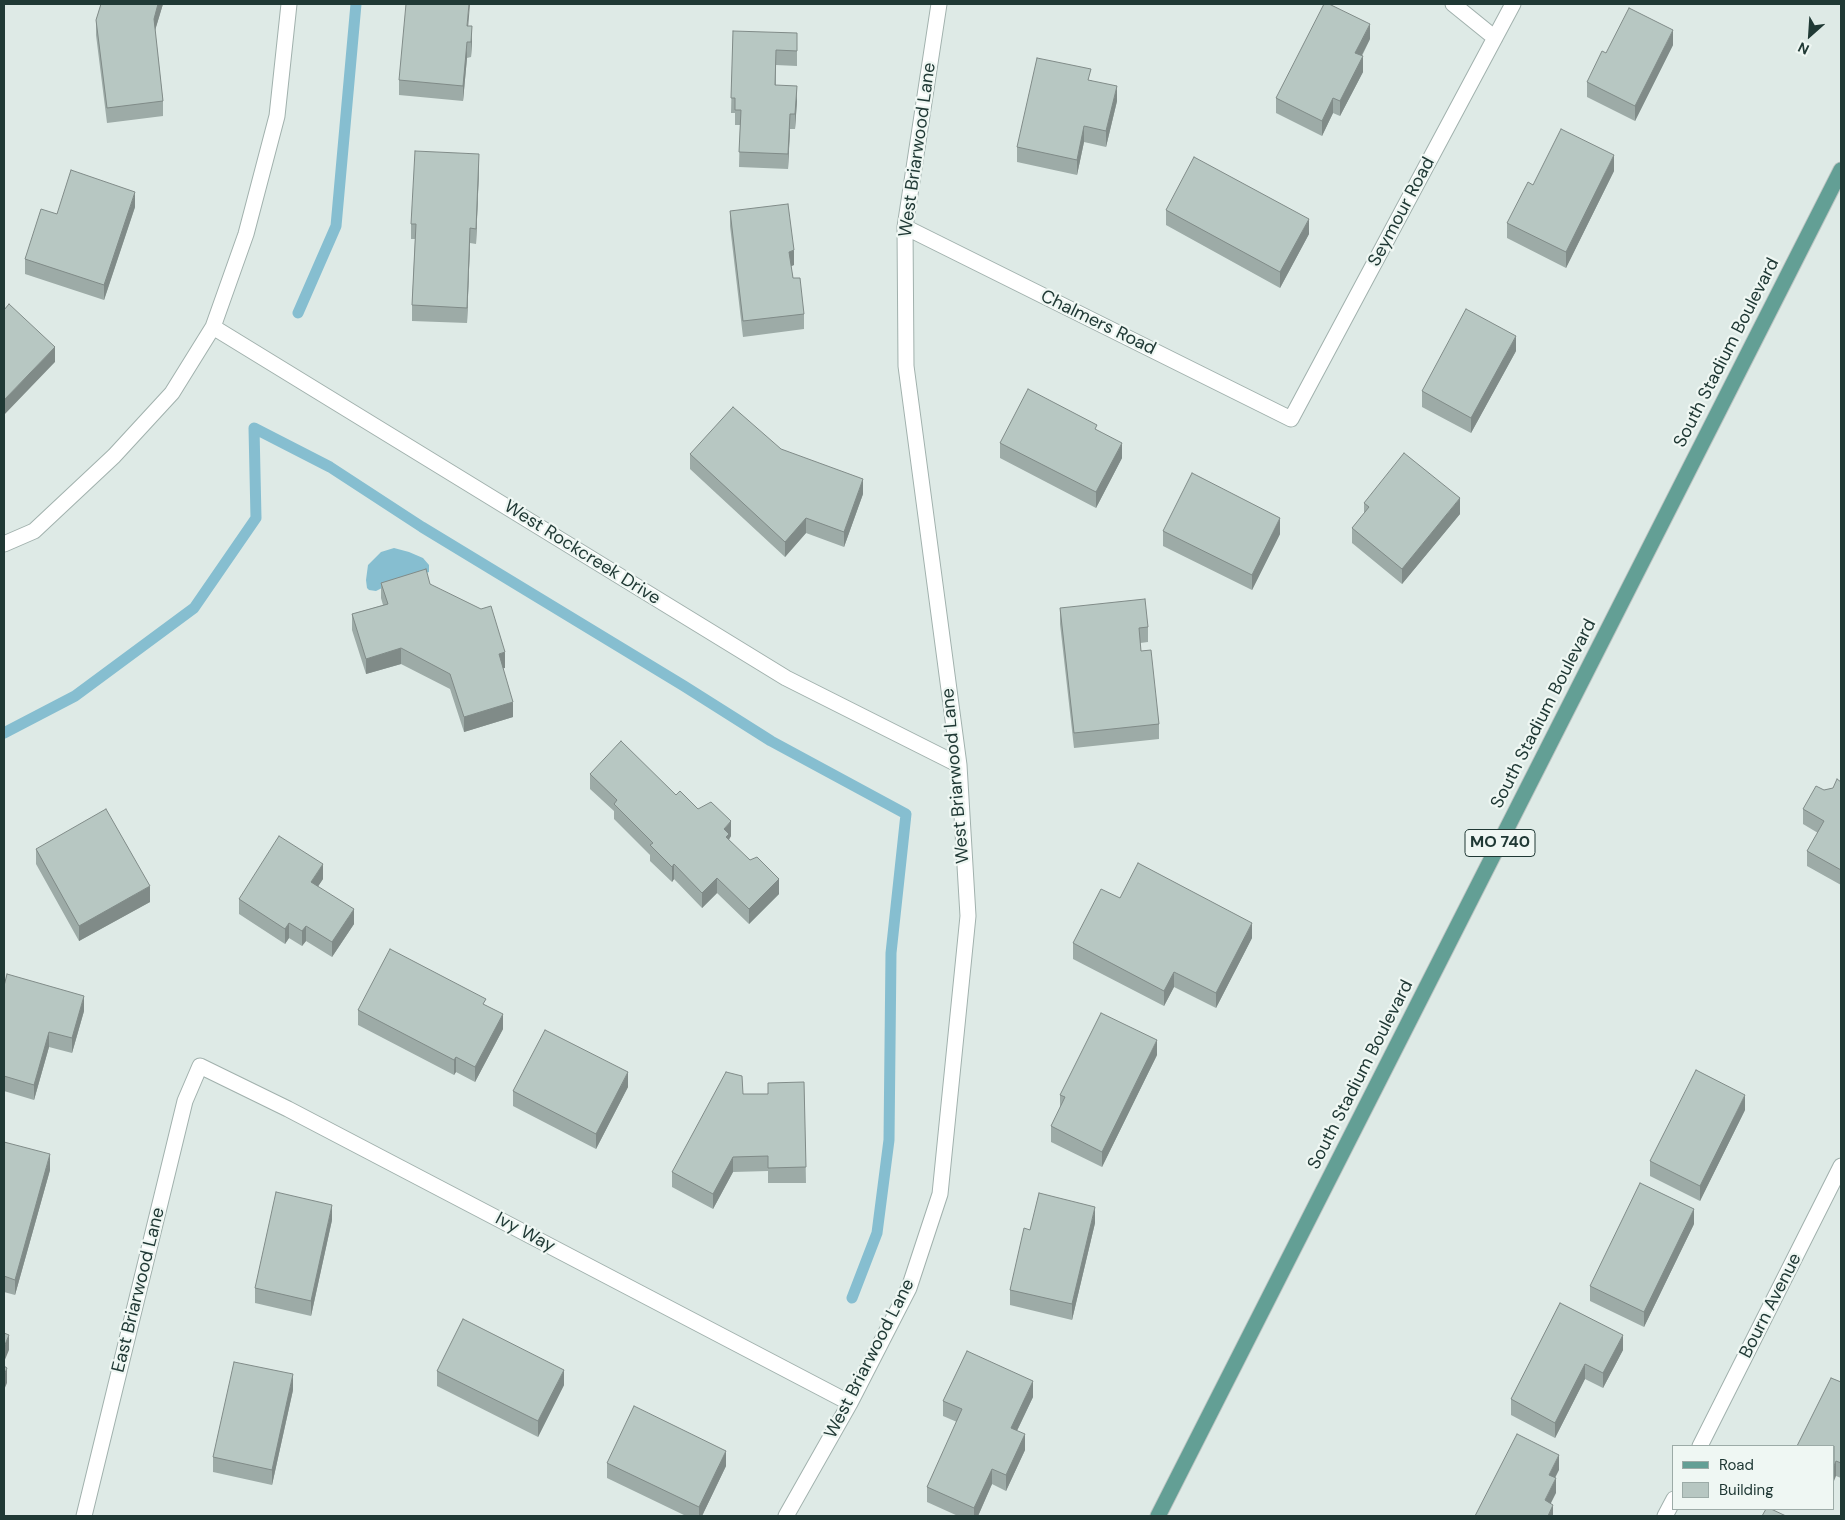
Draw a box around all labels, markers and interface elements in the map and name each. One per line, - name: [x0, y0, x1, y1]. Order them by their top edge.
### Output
- north arrow: [1785, 10, 1835, 60]
- text: N: [1795, 38, 1812, 59]
- street label: West Briarwood Lane: [895, 61, 941, 239]
- street label: Seymour Road: [1364, 154, 1440, 270]
- street label: South Stadium Boulevard: [1670, 255, 1784, 451]
- street label: Chalmers Road: [1037, 286, 1159, 360]
- street label: West Rockcreek Drive: [500, 496, 664, 610]
- street label: South Stadium Boulevard: [1487, 616, 1601, 812]
- street label: West Briarwood Lane: [938, 687, 974, 865]
- road number: MO 740: [1465, 830, 1535, 856]
- street label: South Stadium Boulevard: [1304, 977, 1418, 1173]
- street label: East Briarwood Lane: [108, 1205, 170, 1375]
- street label: Ivy Way: [491, 1208, 559, 1258]
- street label: Bourn Avenue: [1735, 1250, 1807, 1362]
- street label: West Briarwood Lane: [820, 1276, 920, 1442]
- legend: [1672, 1445, 1835, 1510]
- text: Road: [1719, 1455, 1754, 1475]
- text: Building: [1719, 1480, 1774, 1500]

